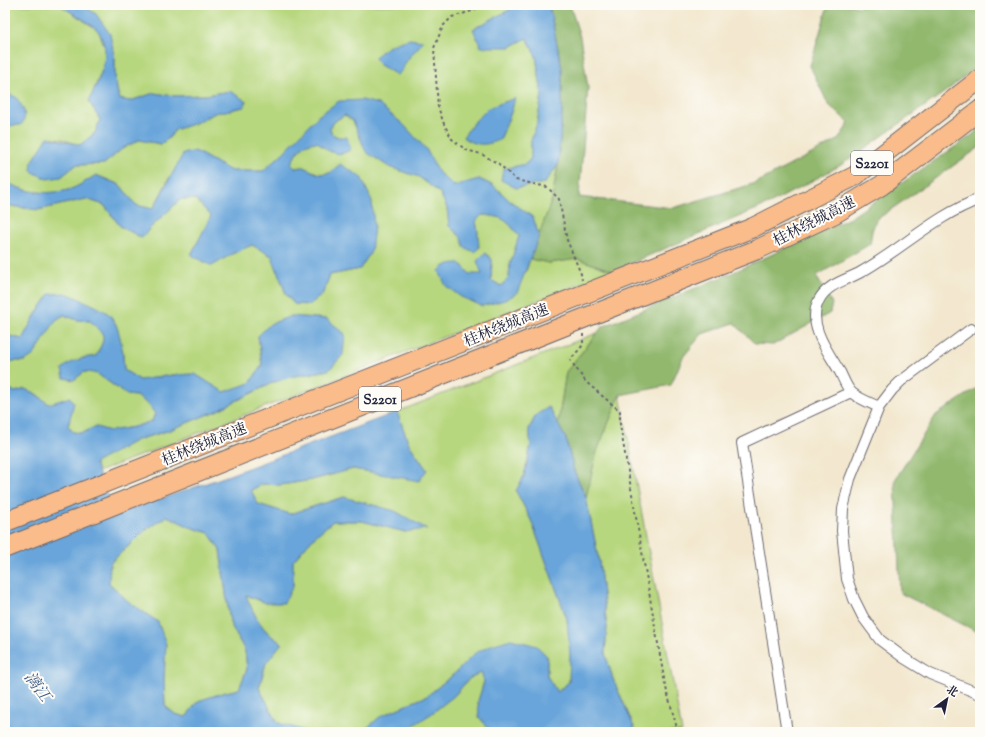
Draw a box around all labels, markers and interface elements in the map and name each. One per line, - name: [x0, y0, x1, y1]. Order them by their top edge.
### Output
- road number: S2201: [851, 151, 893, 175]
- street label: 桂林绕城高速: [770, 193, 860, 252]
- street label: 桂林绕城高速: [461, 300, 552, 353]
- road number: S2201: [359, 387, 401, 411]
- street label: 桂林绕城高速: [159, 419, 250, 472]
- water label: 漓江: [17, 668, 56, 709]
- north arrow: [927, 679, 967, 719]
- text: 北: [943, 682, 961, 701]

